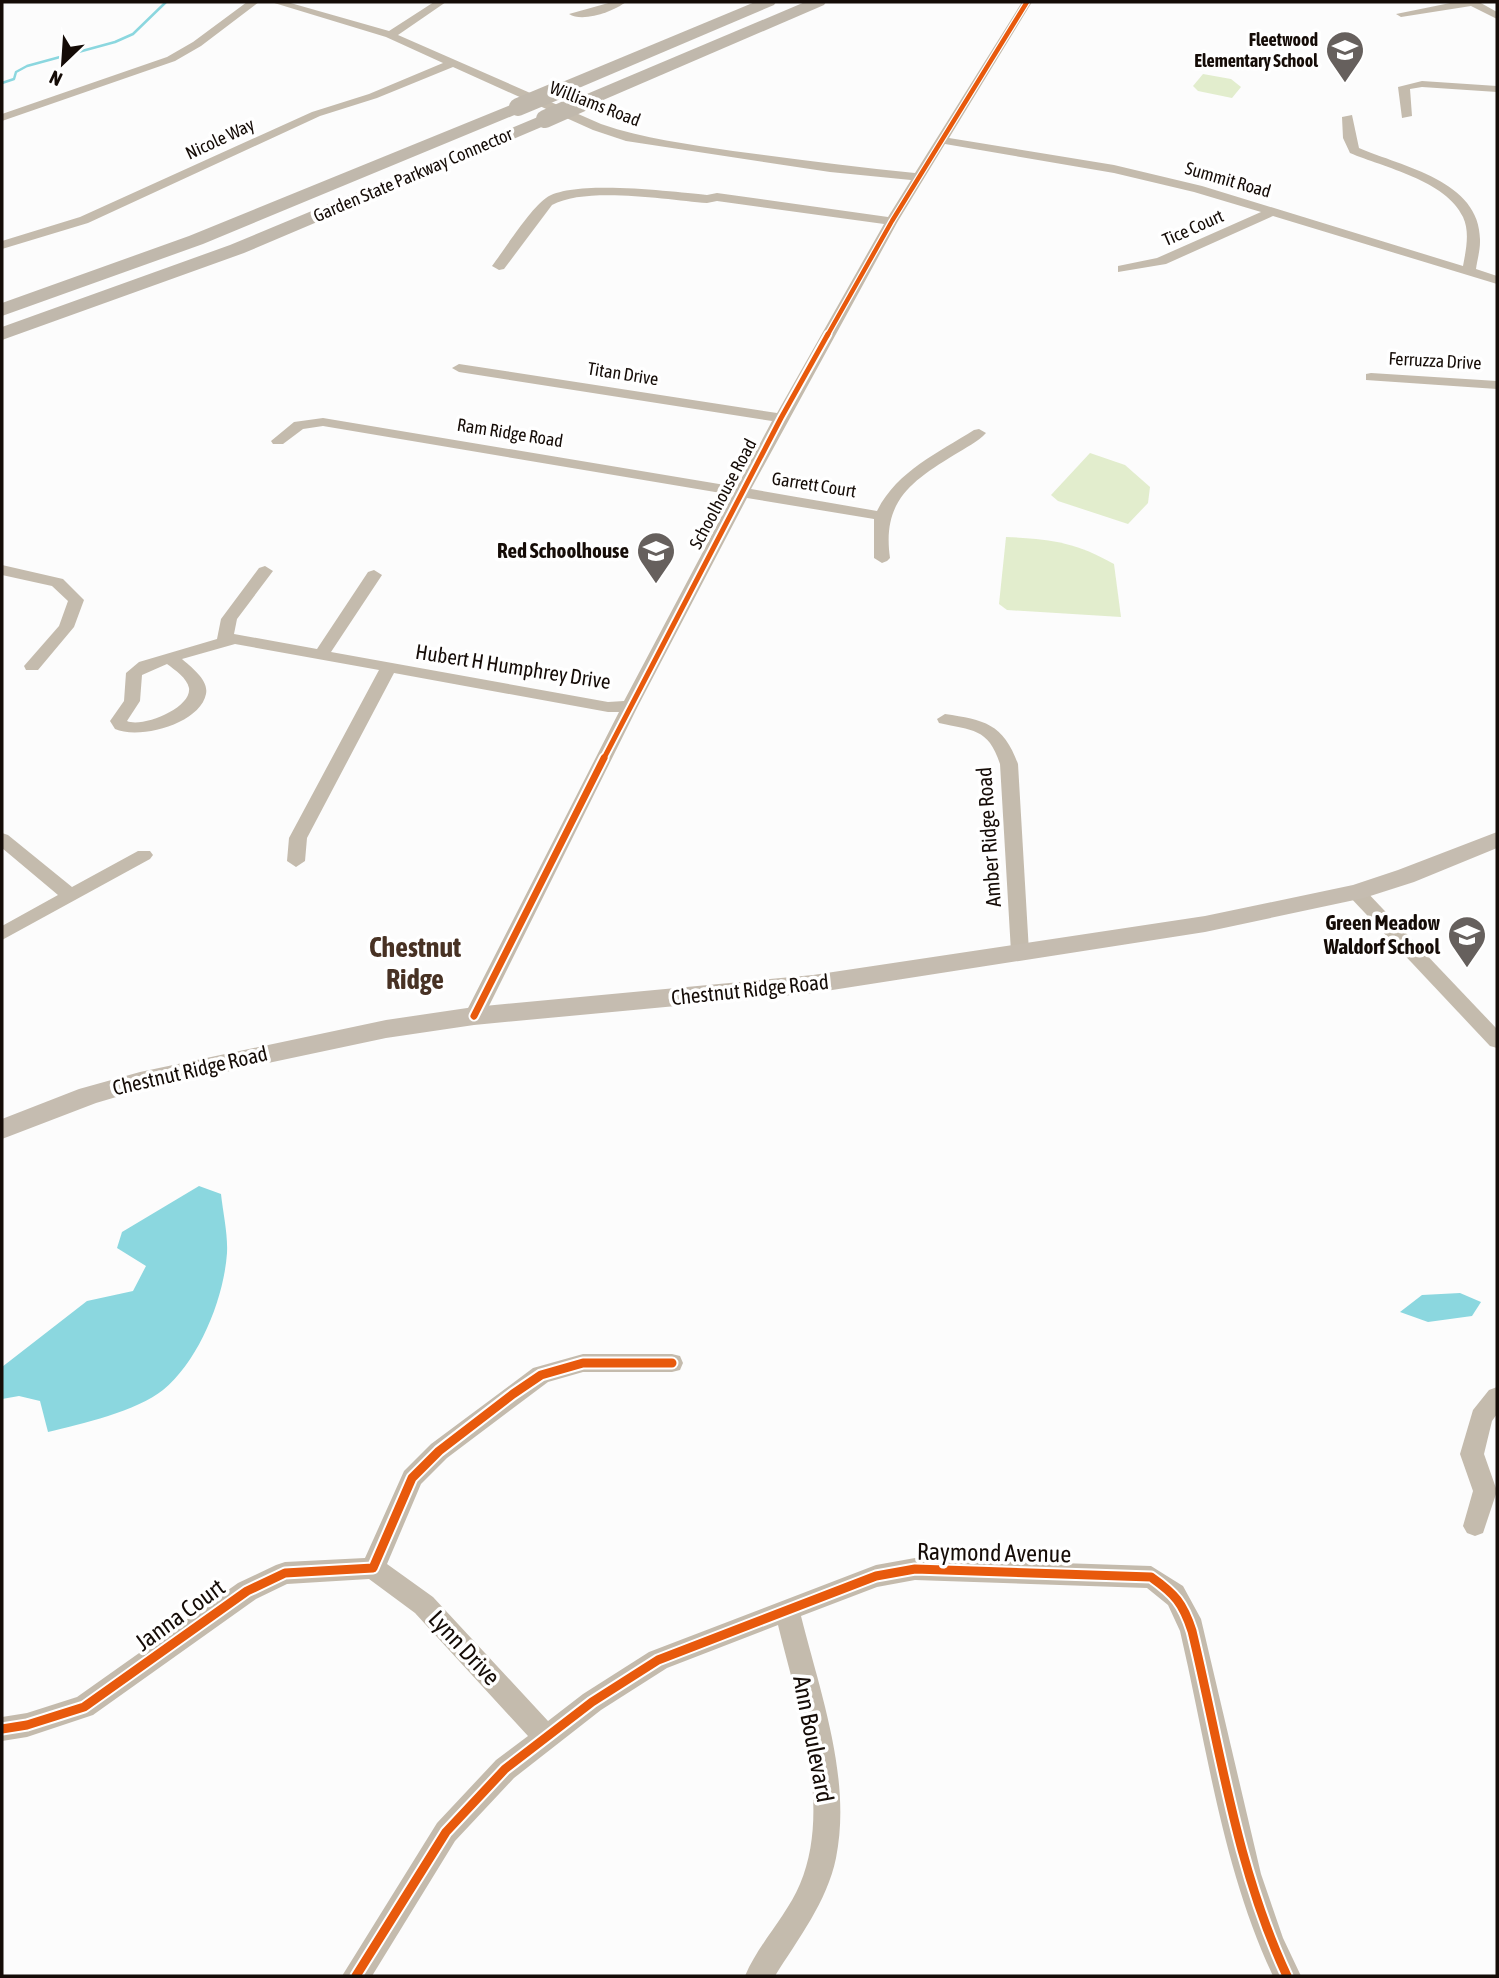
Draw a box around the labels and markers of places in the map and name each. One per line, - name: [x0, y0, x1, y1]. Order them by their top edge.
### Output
- place label: Fleetwood Elementary School: [1194, 29, 1318, 71]
- school or university icon: Fleetwood Elementary School: [1324, 29, 1366, 84]
- school or university icon: Red Schoolhouse: [635, 530, 677, 585]
- place label: Red Schoolhouse: [497, 538, 629, 562]
- place label: Green Meadow Waldorf School: [1323, 910, 1440, 958]
- school or university icon: Green Meadow Waldorf School: [1446, 914, 1488, 969]

